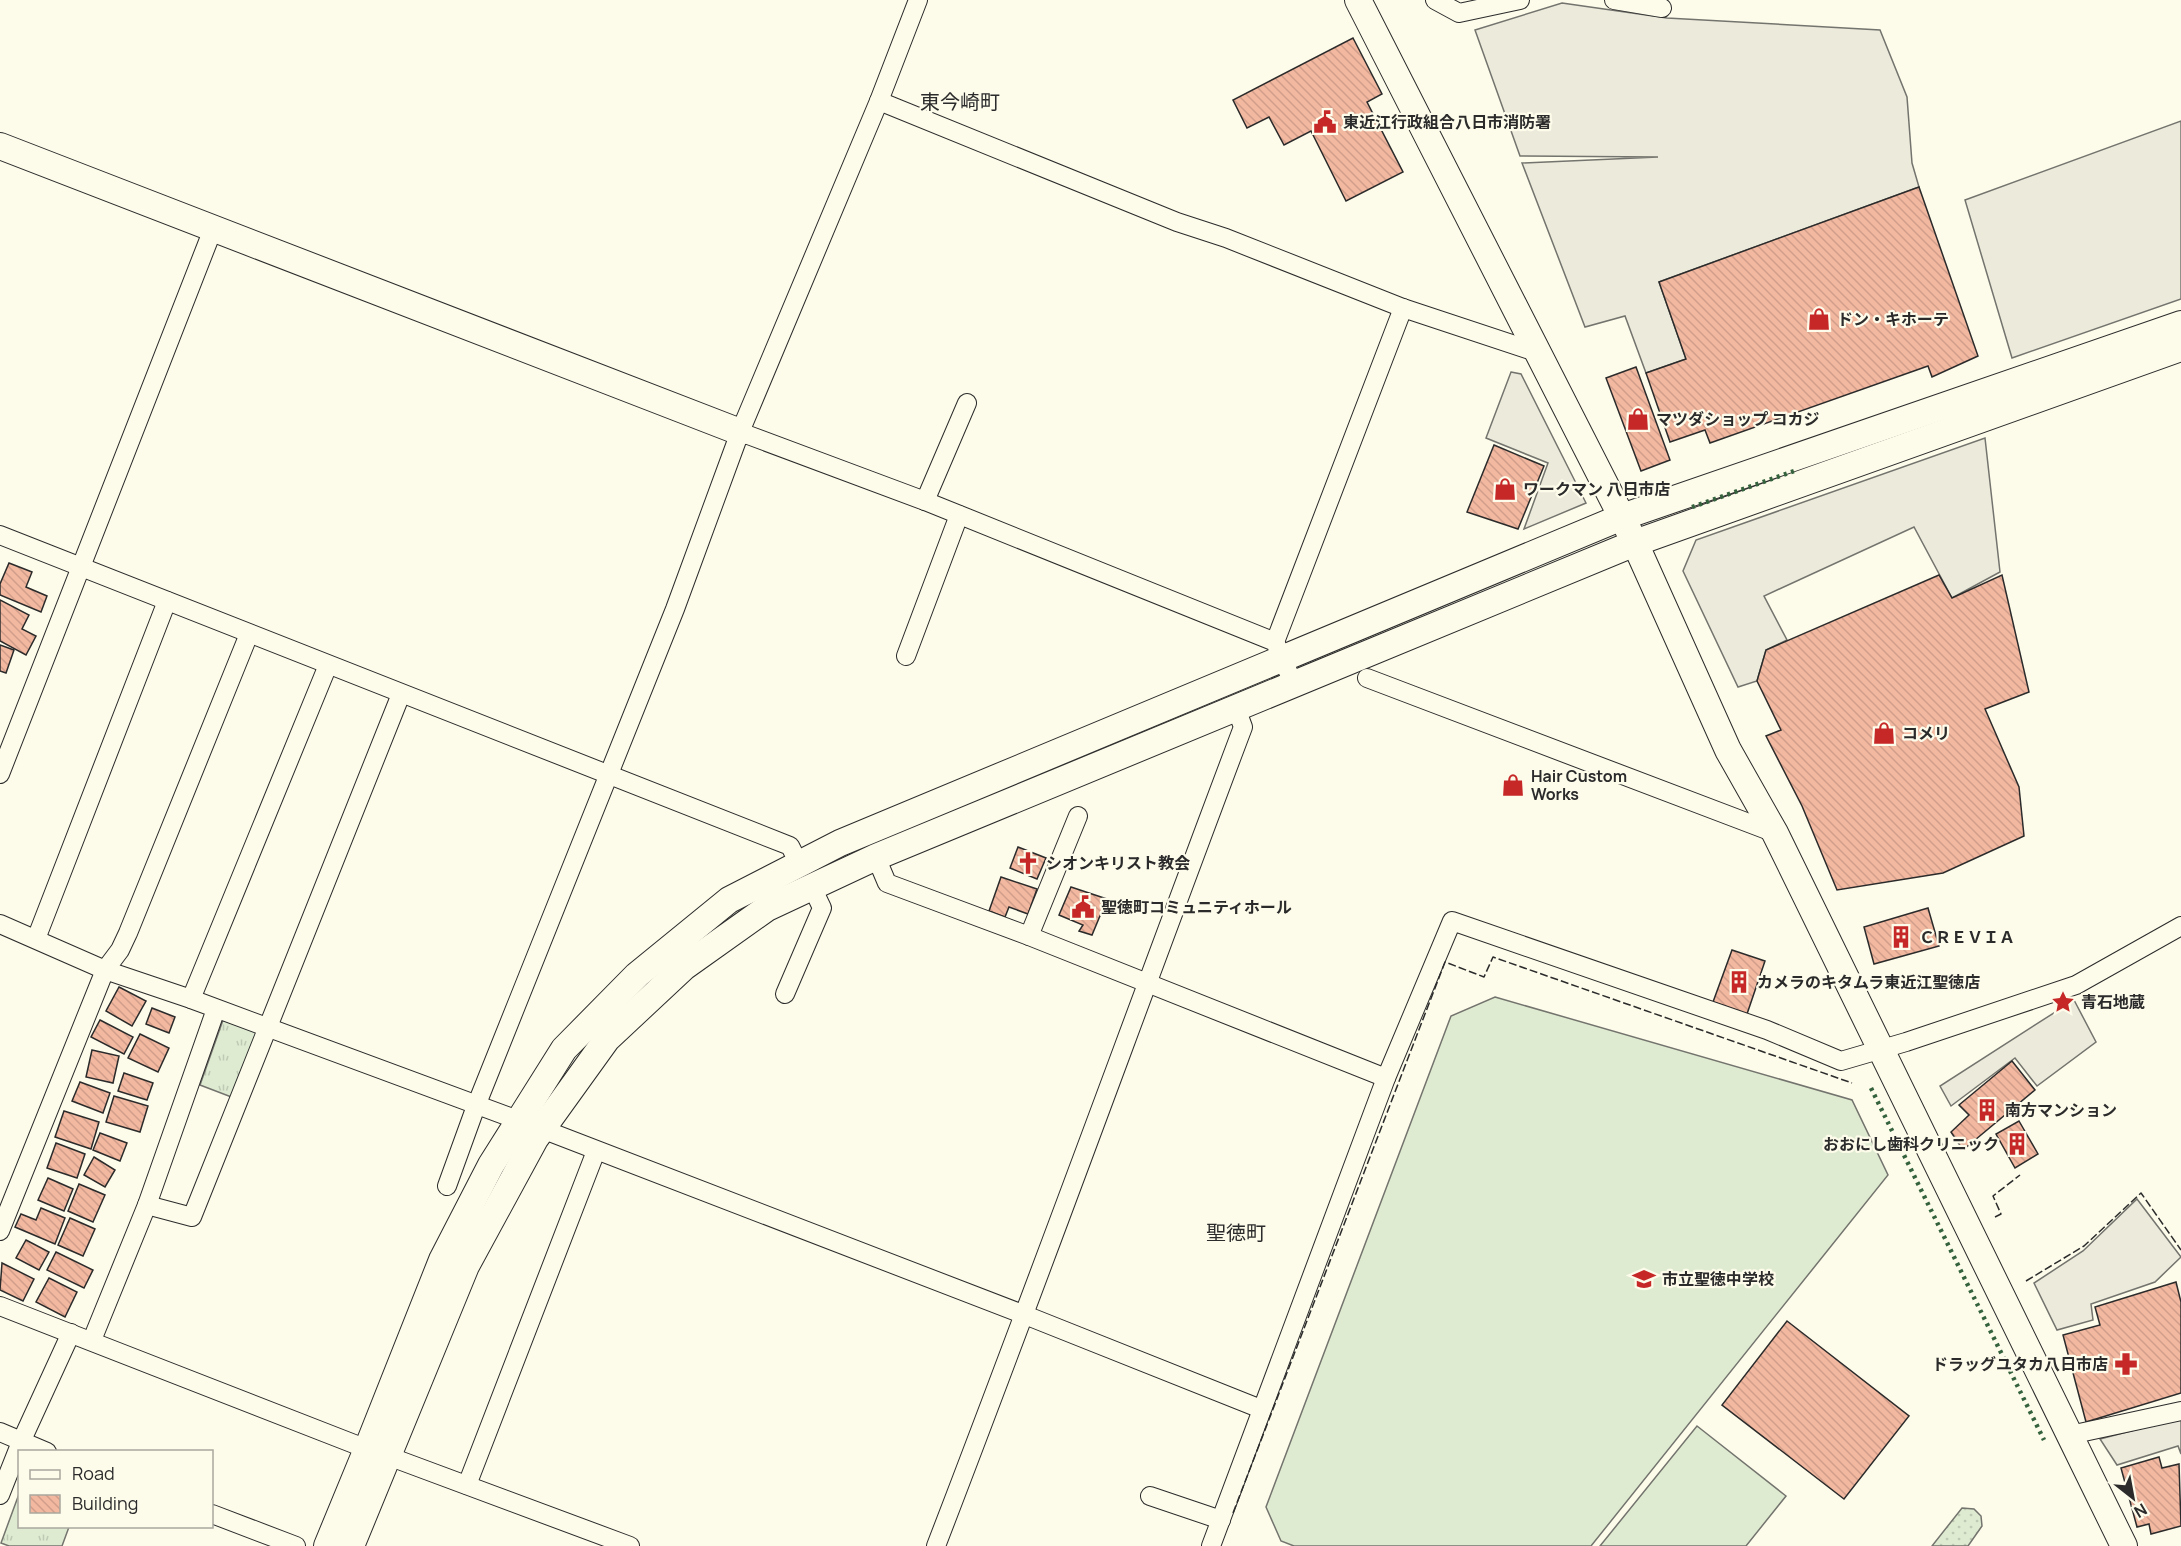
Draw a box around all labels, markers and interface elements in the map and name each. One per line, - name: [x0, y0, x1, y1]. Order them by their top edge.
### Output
- district label: 東今崎町: [920, 88, 1000, 115]
- public building icon: 東近江行政組合八日市消防署: [1312, 109, 1338, 135]
- place label: 東近江行政組合八日市消防署: [1343, 111, 1551, 133]
- shop icon: ドン・キホーテ: [1806, 306, 1832, 332]
- place label: ドン・キホーテ: [1837, 308, 1949, 330]
- shop icon: マツダショップ コカジ: [1625, 406, 1651, 432]
- place label: マツダショップ コカジ: [1656, 408, 1820, 430]
- shop icon: ワークマン 八日市店: [1492, 476, 1518, 502]
- place label: ワークマン 八日市店: [1523, 478, 1670, 500]
- shop icon: コメリ: [1871, 720, 1897, 746]
- place label: コメリ: [1902, 722, 1950, 744]
- place label: Hair Custom Works: [1531, 765, 1627, 805]
- shop icon: Hair Custom Works: [1500, 772, 1526, 798]
- church icon: シオンキリスト教会: [1015, 850, 1041, 876]
- place label: シオンキリスト教会: [1046, 852, 1190, 874]
- public building icon: 聖徳町コミュニティホール: [1070, 894, 1096, 920]
- place label: 聖徳町コミュニティホール: [1101, 896, 1292, 918]
- building icon: ＣＲＥＶＩＡ: [1888, 924, 1914, 950]
- place label: ＣＲＥＶＩＡ: [1919, 926, 2015, 948]
- building icon: カメラのキタムラ東近江聖徳店: [1726, 969, 1752, 995]
- place label: カメラのキタムラ東近江聖徳店: [1757, 971, 1980, 993]
- place icon: 青石地蔵: [2050, 989, 2076, 1015]
- place label: 青石地蔵: [2081, 991, 2145, 1013]
- building icon: 南方マンション: [1974, 1097, 2000, 1123]
- place label: 南方マンション: [2005, 1099, 2117, 1121]
- building icon: おおにし歯科クリニック: [2004, 1131, 2030, 1157]
- place label: おおにし歯科クリニック: [1823, 1133, 1999, 1155]
- district label: 聖徳町: [1206, 1219, 1266, 1246]
- school or university icon: 市立聖徳中学校: [1631, 1266, 1657, 1292]
- place label: 市立聖徳中学校: [1662, 1268, 1774, 1290]
- pharmacy icon: ドラッグユタカ八日市店: [2113, 1351, 2139, 1377]
- place label: ドラッグユタカ八日市店: [1932, 1353, 2108, 1375]
- legend: [18, 1450, 213, 1528]
- text: Road: [72, 1461, 115, 1485]
- north arrow: [2103, 1468, 2163, 1528]
- text: Building: [72, 1491, 138, 1515]
- text: N: [2130, 1498, 2151, 1523]

